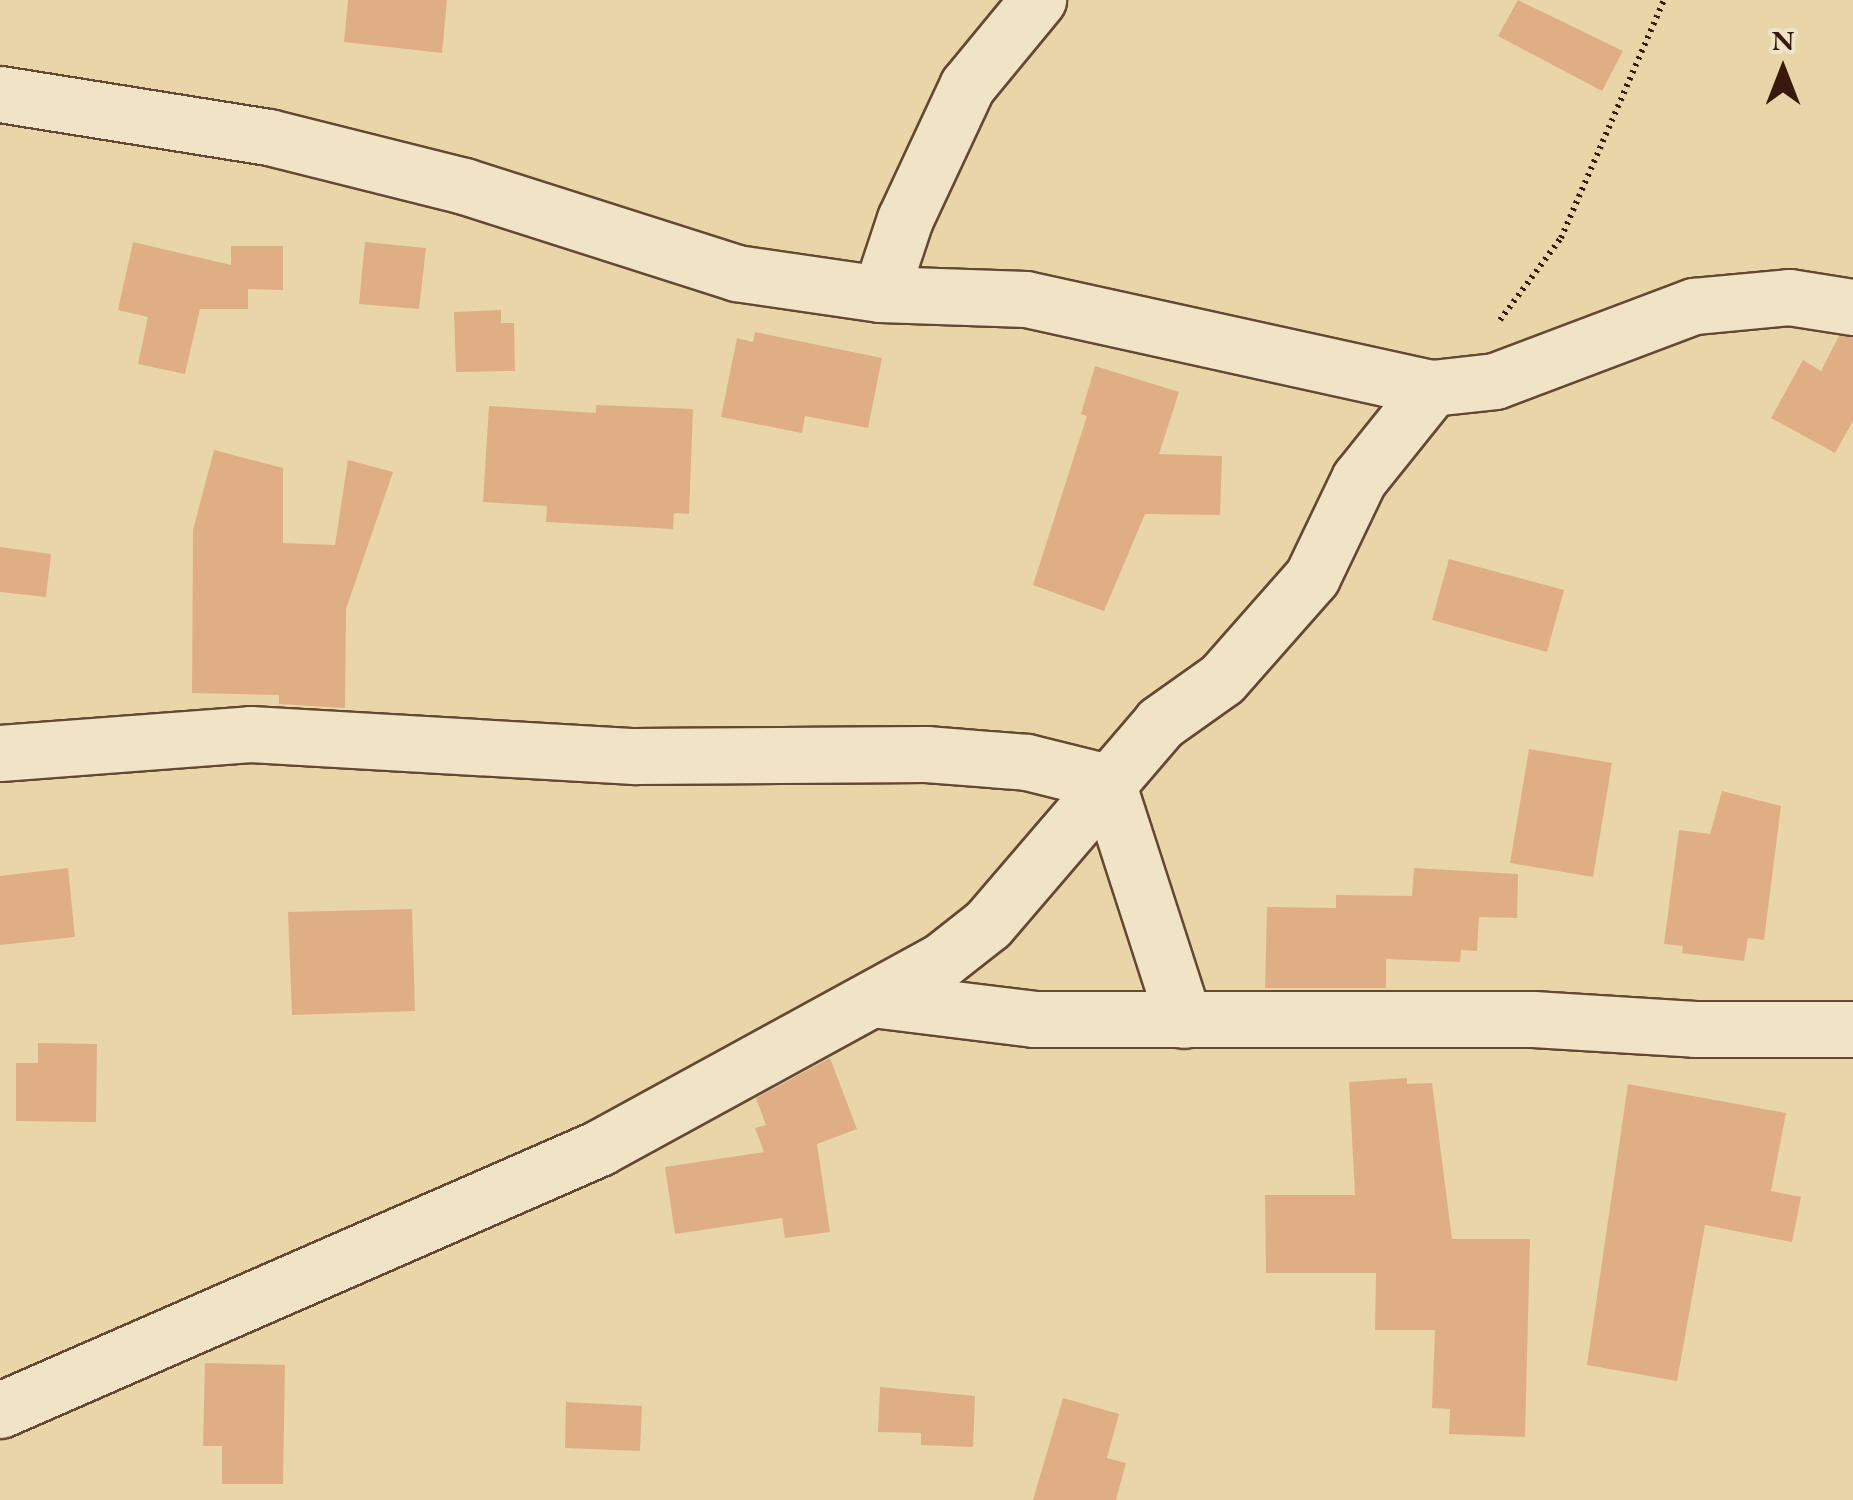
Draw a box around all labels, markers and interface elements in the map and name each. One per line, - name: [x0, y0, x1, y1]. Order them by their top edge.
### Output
- north arrow: [1733, 20, 1833, 120]
- text: N: [1772, 22, 1794, 58]

